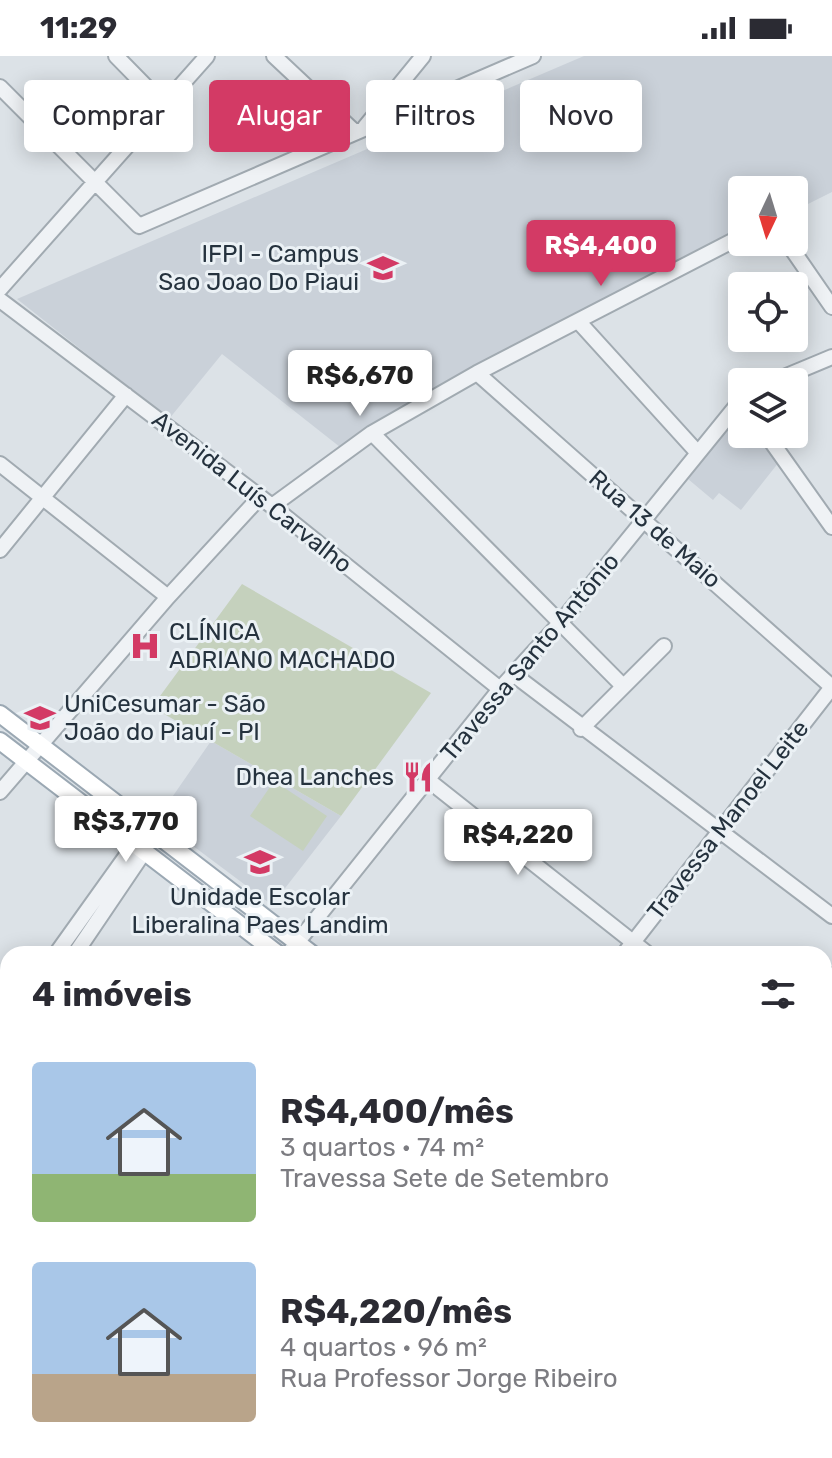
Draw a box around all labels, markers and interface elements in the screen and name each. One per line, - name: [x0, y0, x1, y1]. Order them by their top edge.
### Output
- text: 11:29: [40, 10, 117, 46]
- chip: Comprar: [24, 80, 193, 152]
- chip: Alugar: [209, 80, 350, 152]
- chip: Filtros: [366, 80, 504, 152]
- chip: Novo: [520, 80, 642, 152]
- north arrow: [728, 176, 808, 256]
- map controls: [728, 176, 808, 448]
- pin: R$4,400: [527, 220, 675, 288]
- text: R$4,400: [544, 230, 658, 261]
- place label: IFPI - Campus Sao Joao Do Piaui: [158, 240, 359, 296]
- school or university icon: IFPI - Campus Sao Joao Do Piaui: [366, 251, 400, 285]
- button: locate: [728, 272, 808, 352]
- pin: R$6,670: [286, 350, 434, 418]
- text: R$6,670: [306, 360, 414, 391]
- button: layers: [728, 368, 808, 448]
- street label: Avenida Luís Carvalho: [147, 405, 357, 579]
- street label: Rua 13 de Maio: [583, 464, 727, 594]
- street label: Travessa Santo Antônio: [435, 547, 625, 767]
- place label: CLÍNICA ADRIANO MACHADO: [169, 618, 396, 674]
- hospital icon: CLÍNICA ADRIANO MACHADO: [128, 629, 162, 663]
- place label: UniCesumar - São João do Piauí - PI: [64, 690, 266, 746]
- school or university icon: UniCesumar - São João do Piauí - PI: [23, 701, 57, 735]
- street label: Travessa Manoel Leite: [642, 715, 814, 925]
- restaurant icon: Dhea Lanches: [401, 760, 435, 794]
- place label: Dhea Lanches: [235, 763, 394, 791]
- pin: R$3,770: [52, 796, 200, 864]
- text: R$3,770: [73, 806, 179, 837]
- pin: R$4,220: [444, 809, 592, 877]
- text: R$4,220: [462, 819, 574, 850]
- school or university icon: Unidade Escolar Liberalina Paes Landim: [243, 845, 277, 879]
- place label: Unidade Escolar Liberalina Paes Landim: [131, 883, 389, 939]
- icon: filters: [756, 972, 800, 1016]
- text: 4 imóveis: [32, 974, 192, 1015]
- text: R$4,400/mês: [280, 1091, 514, 1132]
- icon: home: [96, 1094, 192, 1190]
- text: 3 quartos · 74 m²: [280, 1132, 484, 1163]
- text: Travessa Sete de Setembro: [280, 1163, 609, 1194]
- text: R$4,220/mês: [280, 1291, 512, 1332]
- icon: home: [96, 1294, 192, 1390]
- text: 4 quartos · 96 m²: [280, 1332, 487, 1363]
- text: Rua Professor Jorge Ribeiro: [280, 1363, 618, 1394]

